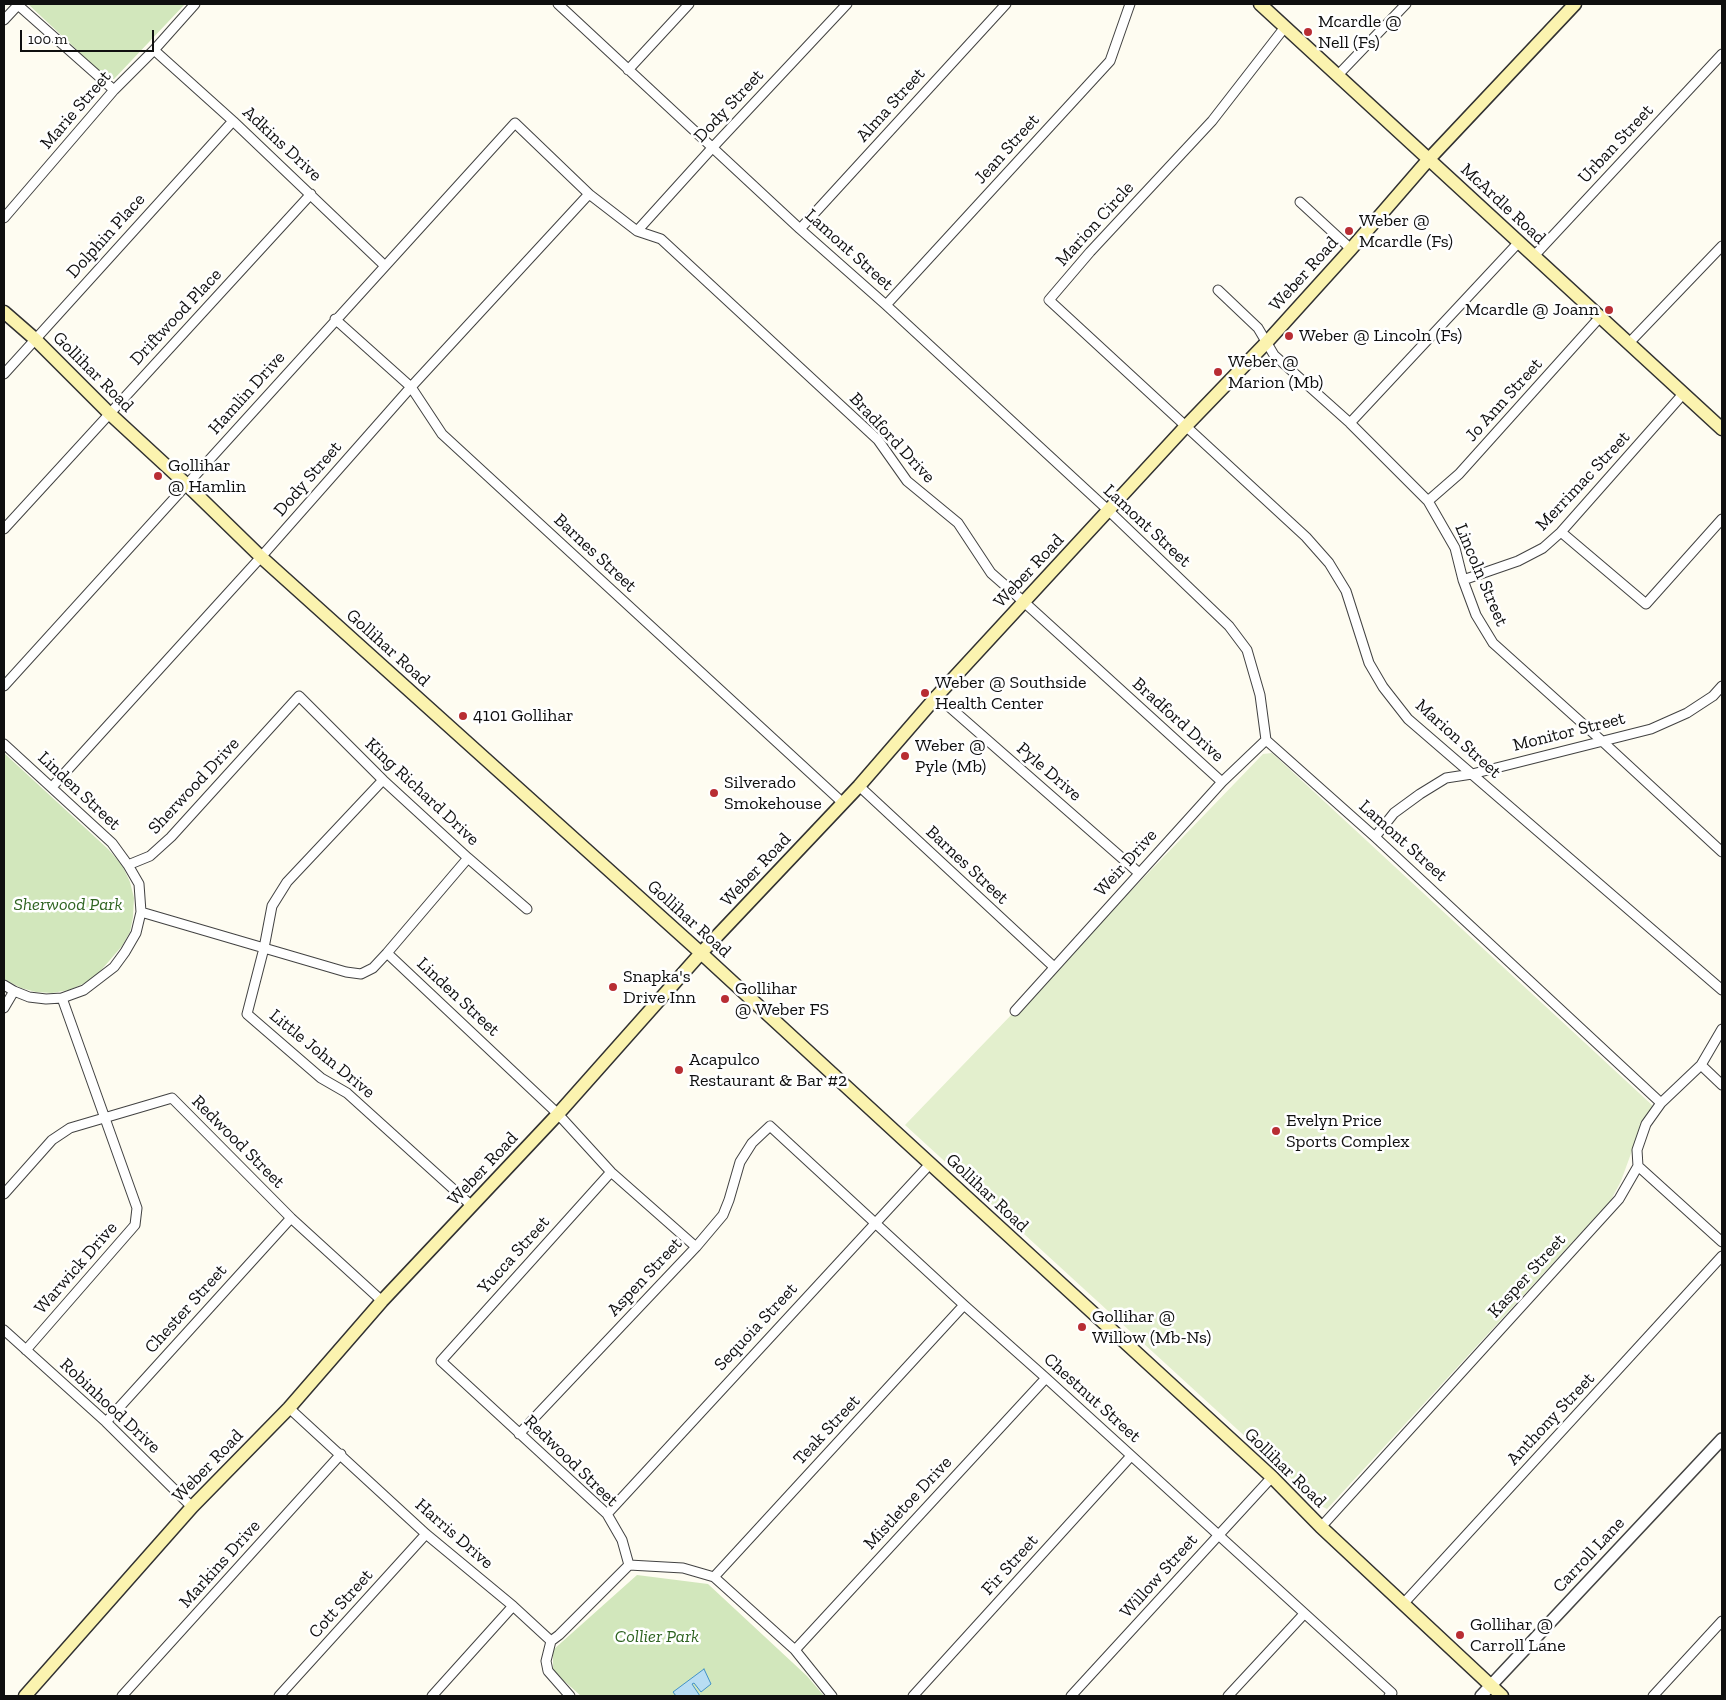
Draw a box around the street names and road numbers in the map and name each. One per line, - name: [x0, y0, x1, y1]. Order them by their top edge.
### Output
- street label: Alma Street: [852, 64, 930, 146]
- street label: Dody Street: [690, 65, 768, 147]
- street label: Marie Street: [36, 66, 116, 154]
- street label: Urban Street: [1574, 100, 1658, 188]
- street label: Adkins Drive: [238, 102, 326, 186]
- street label: Jean Street: [970, 110, 1044, 188]
- street label: McArdle Road: [1456, 159, 1550, 249]
- street label: Marion Circle: [1051, 177, 1139, 271]
- street label: Dolphin Place: [62, 189, 150, 283]
- street label: Lamont Street: [800, 205, 898, 295]
- street label: Weber Road: [1265, 232, 1343, 316]
- street label: Driftwood Place: [126, 264, 226, 370]
- street label: Gollihar Road: [48, 327, 138, 417]
- street label: Hamlin Drive: [204, 347, 290, 439]
- street label: Jo Ann Street: [1461, 354, 1547, 446]
- street label: Bradford Drive: [845, 388, 939, 488]
- street label: Merrimac Street: [1531, 427, 1635, 535]
- street label: Dody Street: [270, 437, 346, 521]
- street label: Lamont Street: [1099, 480, 1195, 572]
- street label: Barnes Street: [549, 509, 641, 597]
- street label: Lincoln Street: [1450, 520, 1512, 630]
- street label: Weber Road: [989, 530, 1069, 612]
- street label: Gollihar Road: [342, 605, 434, 691]
- street label: Bradford Drive: [1128, 673, 1228, 767]
- street label: Marion Street: [1411, 695, 1505, 783]
- street label: Monitor Street: [1511, 708, 1627, 756]
- street label: Sherwood Drive: [144, 733, 244, 839]
- street label: King Richard Drive: [361, 734, 483, 850]
- street label: Pyle Drive: [1012, 738, 1086, 806]
- street label: Linden Street: [33, 747, 125, 835]
- street label: Lamont Street: [1354, 796, 1452, 886]
- street label: Barnes Street: [921, 821, 1013, 909]
- street label: Weir Drive: [1090, 825, 1162, 901]
- street label: Weber Road: [716, 829, 796, 911]
- street label: Gollihar Road: [643, 876, 735, 962]
- street label: Linden Street: [412, 953, 504, 1041]
- street label: Little John Drive: [265, 1005, 379, 1103]
- street label: Redwood Street: [187, 1091, 289, 1193]
- street label: Weber Road: [443, 1128, 523, 1210]
- street label: Gollihar Road: [941, 1149, 1033, 1237]
- street label: Yucca Street: [473, 1212, 555, 1298]
- street label: Warwick Drive: [30, 1217, 122, 1319]
- street label: Kasper Street: [1484, 1230, 1570, 1322]
- street label: Aspen Street: [603, 1233, 687, 1321]
- street label: Chester Street: [140, 1260, 232, 1358]
- street label: Sequoia Street: [710, 1279, 802, 1375]
- street label: Chestnut Street: [1039, 1349, 1145, 1447]
- street label: Robinhood Drive: [55, 1354, 165, 1458]
- street label: Anthony Street: [1503, 1368, 1599, 1470]
- street label: Teak Street: [789, 1390, 865, 1470]
- street label: Redwood Street: [519, 1411, 623, 1511]
- street label: Gollihar Road: [1240, 1424, 1330, 1512]
- street label: Weber Road: [168, 1425, 248, 1507]
- street label: Mistletoe Drive: [859, 1452, 957, 1554]
- street label: Harris Drive: [410, 1494, 498, 1574]
- street label: Carroll Lane: [1548, 1513, 1630, 1597]
- street label: Markins Drive: [175, 1516, 265, 1612]
- street label: Fir Street: [977, 1530, 1043, 1600]
- street label: Willow Street: [1116, 1530, 1202, 1622]
- street label: Cott Street: [304, 1565, 378, 1643]

